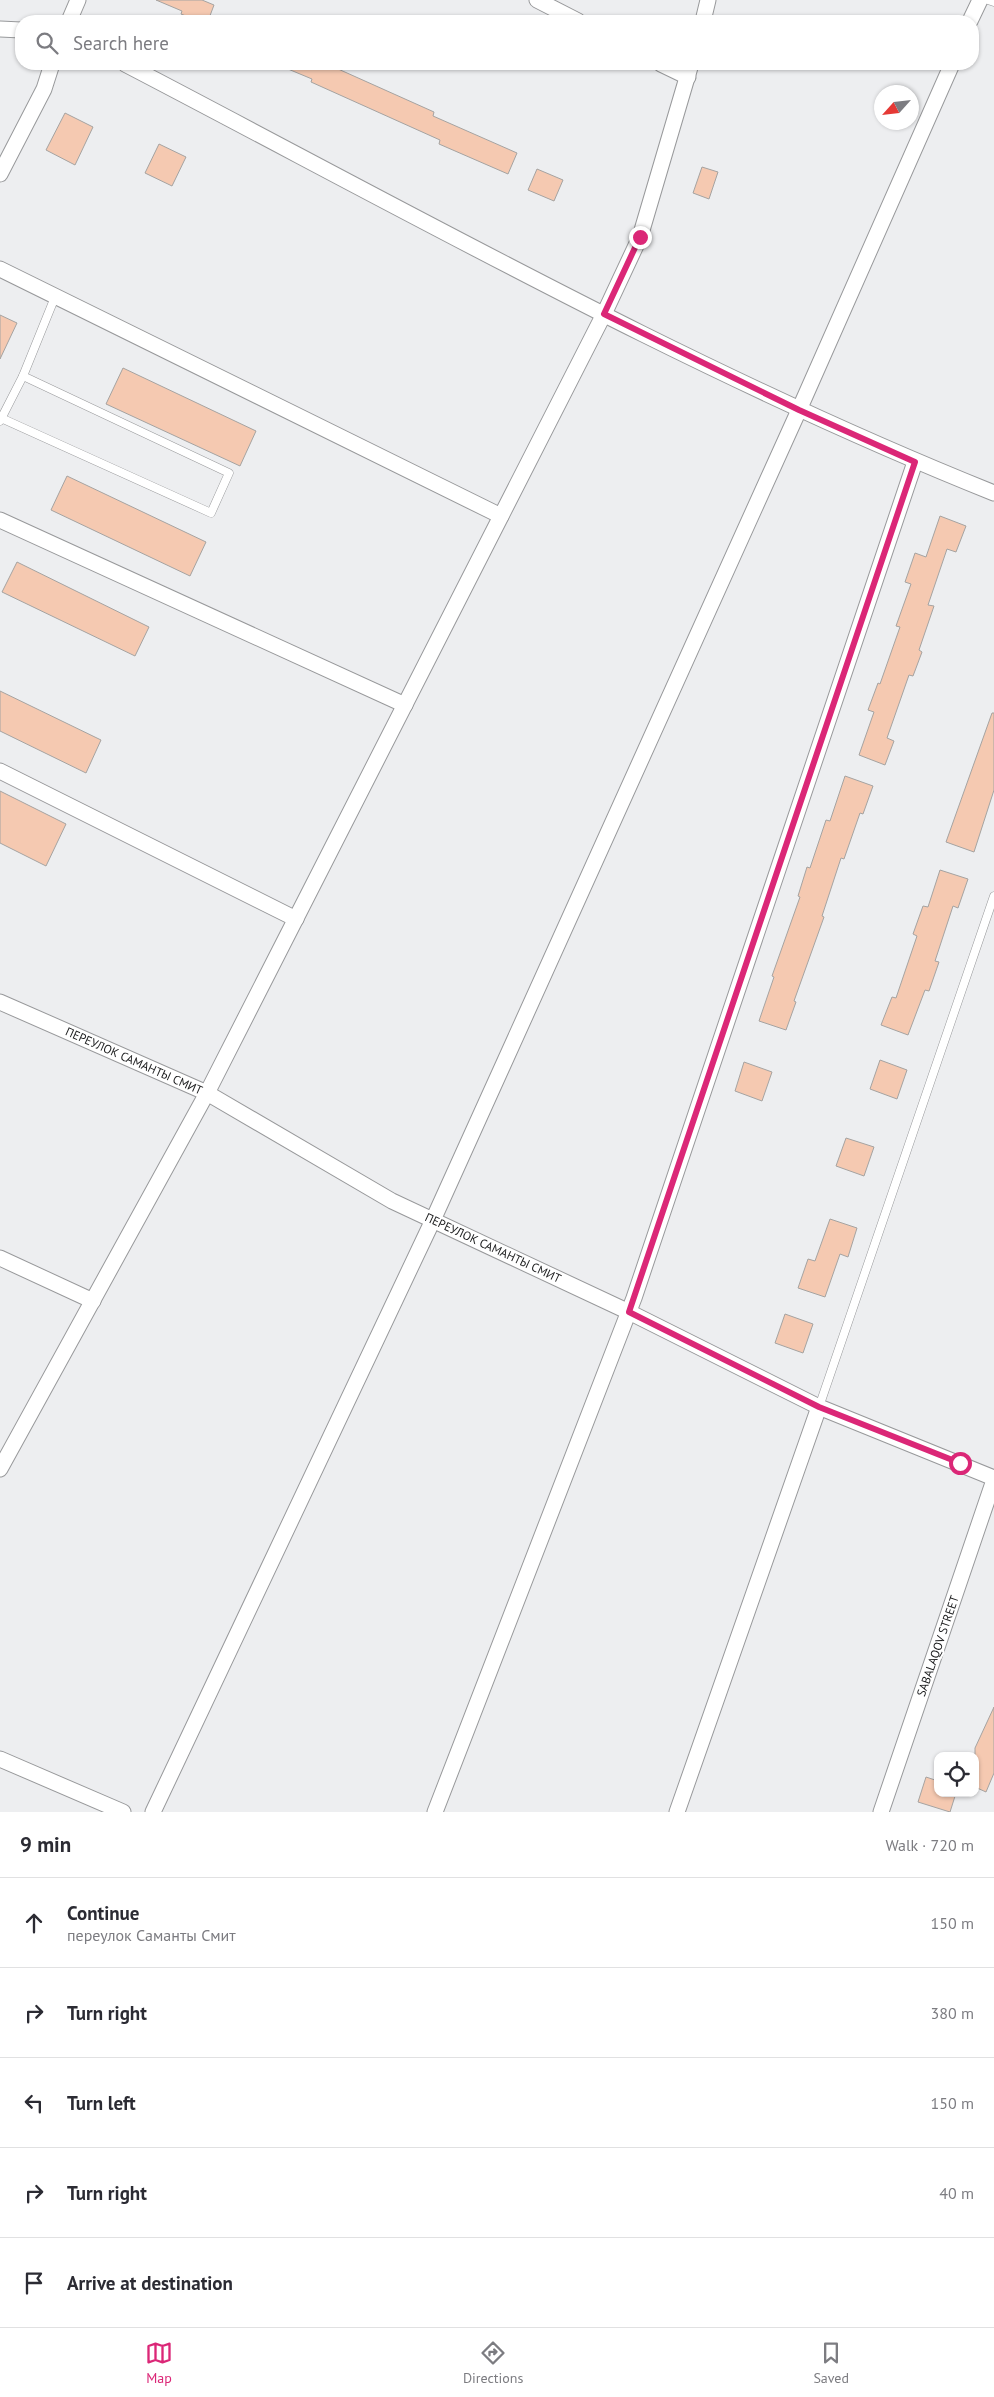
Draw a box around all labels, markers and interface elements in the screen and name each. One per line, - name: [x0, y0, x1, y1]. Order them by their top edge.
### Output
- search box: [15, 15, 979, 70]
- icon: search: [33, 29, 61, 57]
- text: Search here: [73, 31, 169, 55]
- north arrow: [874, 85, 919, 130]
- route end: [629, 226, 652, 249]
- street label: ПЕРЕУЛОК САМАНТЫ СМИТ: [63, 1024, 205, 1098]
- street label: ПЕРЕУЛОК САМАНТЫ СМИТ: [423, 1209, 564, 1286]
- route start: [949, 1452, 972, 1475]
- street label: SABALAQOV STREET: [913, 1593, 962, 1698]
- map controls: [934, 1752, 979, 1797]
- button: locate: [934, 1752, 979, 1797]
- text: 9 min: [20, 1831, 71, 1858]
- text: Walk · 720 m: [885, 1835, 974, 1855]
- text: Continue: [67, 1901, 139, 1925]
- icon: ahead: [20, 1909, 48, 1937]
- text: 150 m: [931, 1913, 974, 1933]
- text: переулок Саманты Смит: [67, 1925, 236, 1945]
- icon: right: [20, 1999, 48, 2027]
- text: Turn right: [67, 2001, 147, 2025]
- text: 380 m: [931, 2003, 974, 2023]
- icon: left: [20, 2089, 48, 2117]
- text: Turn left: [67, 2091, 136, 2115]
- text: 150 m: [931, 2093, 974, 2113]
- icon: right: [20, 2179, 48, 2207]
- text: Turn right: [67, 2181, 147, 2205]
- text: 40 m: [939, 2183, 974, 2203]
- icon: arrive: [20, 2269, 48, 2297]
- text: Arrive at destination: [67, 2271, 233, 2295]
- tab: Map: [145, 2339, 173, 2387]
- tab: Directions: [463, 2339, 523, 2387]
- tab: Saved: [813, 2339, 849, 2387]

